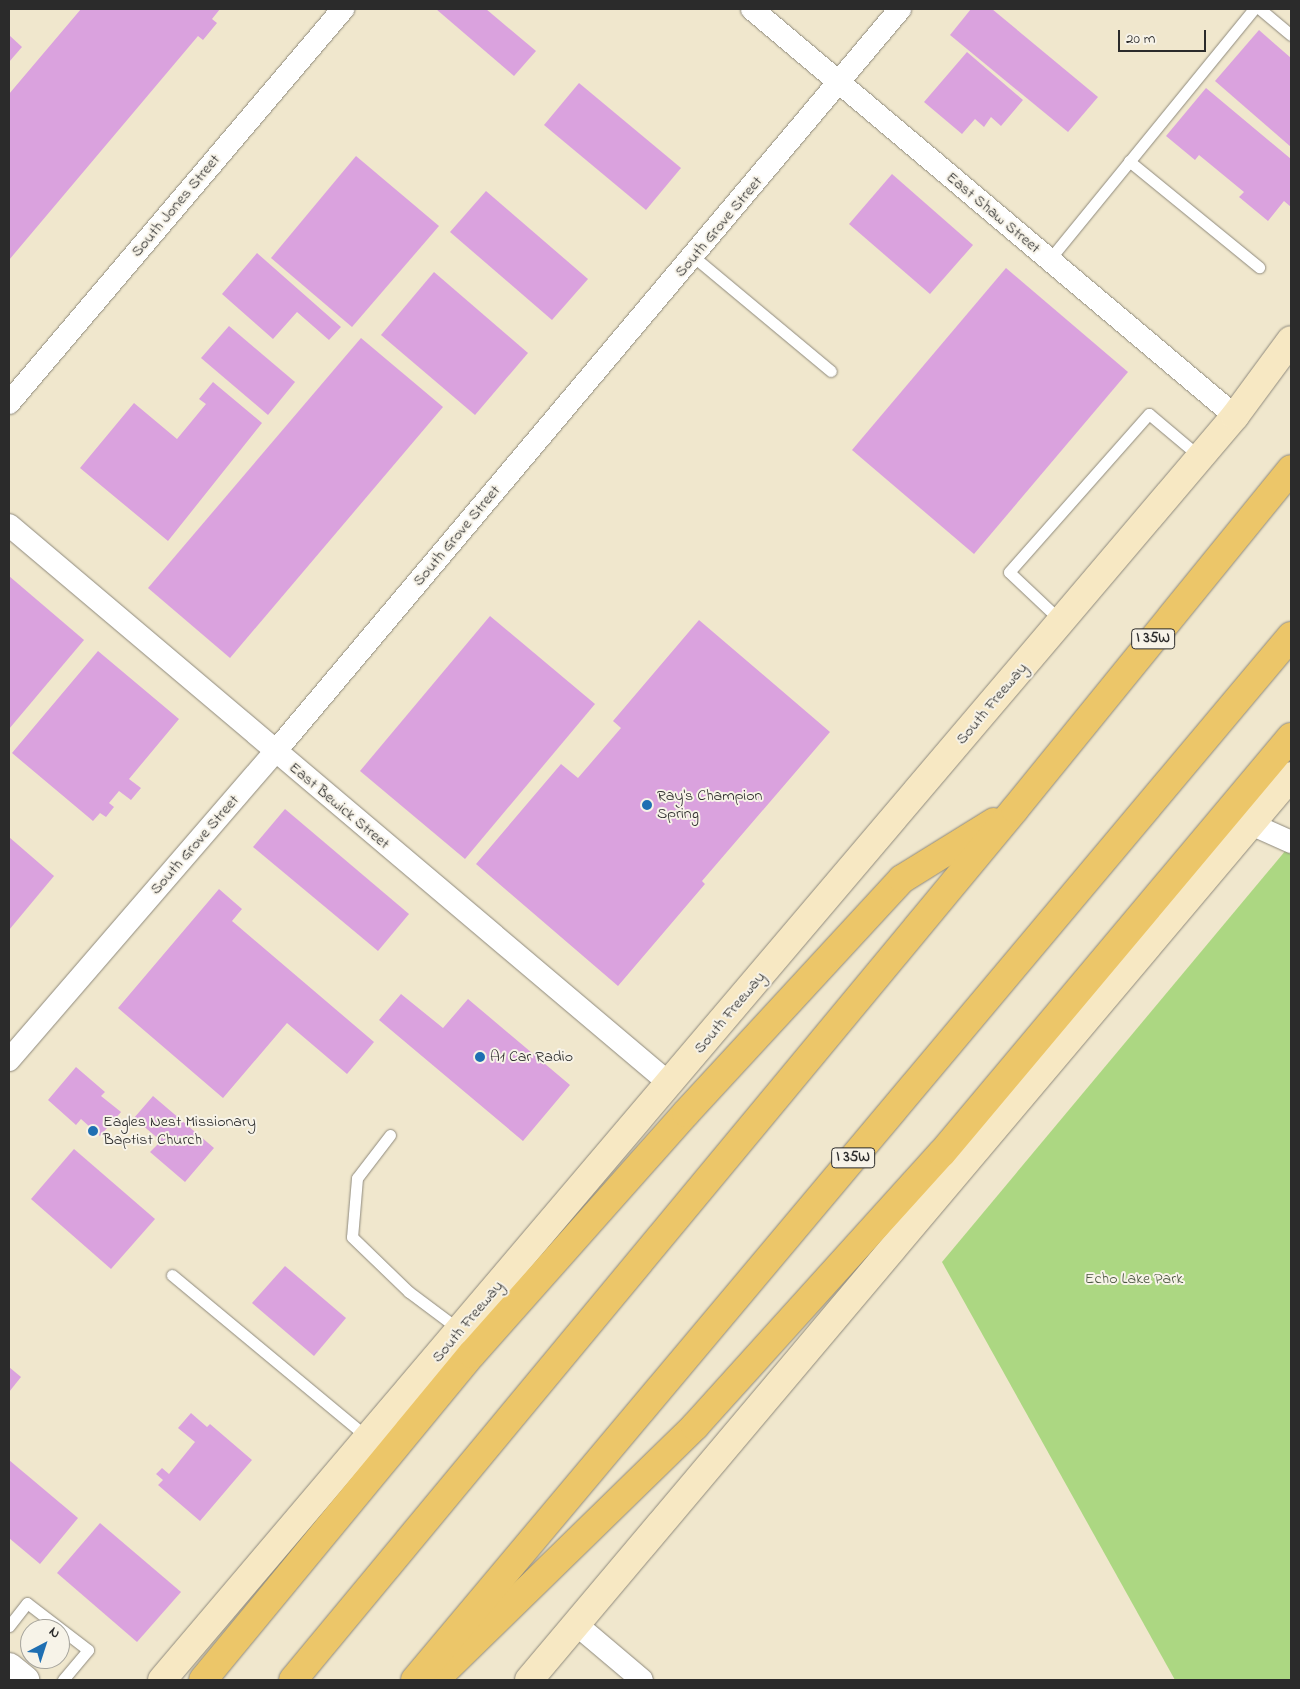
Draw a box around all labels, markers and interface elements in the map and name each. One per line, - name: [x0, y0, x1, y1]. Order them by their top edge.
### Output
- scale bar: [1120, 20, 1208, 52]
- text: 20 m: [1126, 28, 1155, 50]
- street label: South Jones Street: [127, 151, 225, 261]
- street label: East Shaw Street: [942, 168, 1044, 258]
- street label: South Grove Street: [671, 173, 767, 281]
- street label: South Grove Street: [409, 482, 505, 590]
- road number: I 35W: [1130, 626, 1176, 652]
- street label: South Freeway: [952, 659, 1032, 749]
- street label: East Bewick Street: [285, 758, 393, 854]
- place label: Ray's Champion Spring: [657, 786, 762, 824]
- street label: South Grove Street: [146, 791, 244, 899]
- marker: Ray's Champion Spring: [641, 799, 653, 811]
- street label: South Freeway: [690, 968, 770, 1058]
- place label: A1 Car Radio: [490, 1047, 573, 1067]
- marker: A1 Car Radio: [474, 1051, 486, 1063]
- place label: Eagles Nest Missionary Baptist Church: [103, 1112, 256, 1150]
- marker: Eagles Nest Missionary Baptist Church: [87, 1125, 99, 1137]
- road number: I 35W: [830, 1146, 876, 1170]
- park label: Echo Lake Park: [1085, 1269, 1183, 1289]
- street label: South Freeway: [428, 1277, 508, 1367]
- north arrow: [20, 1619, 70, 1669]
- text: N: [44, 1622, 65, 1644]

